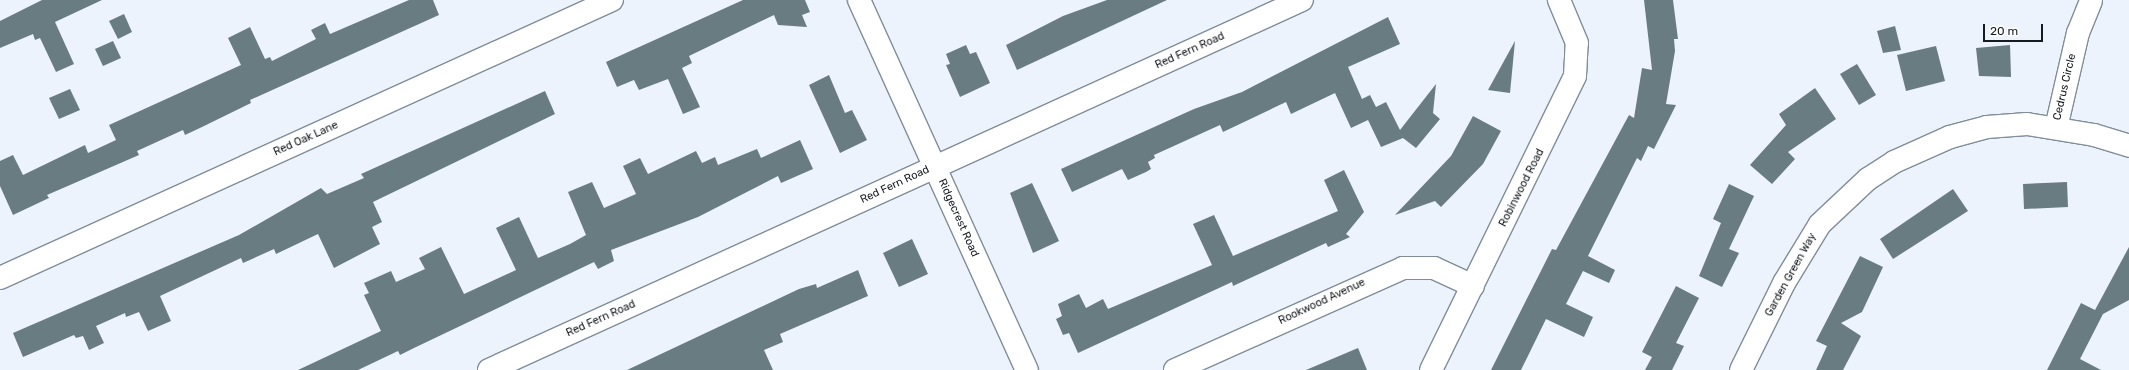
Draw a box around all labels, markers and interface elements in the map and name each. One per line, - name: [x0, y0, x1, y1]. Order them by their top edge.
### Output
- scale bar: [1985, 16, 2045, 42]
- text: 20 m: [1990, 24, 2018, 38]
- street label: Red Fern Road: [1153, 30, 1227, 72]
- street label: Cedrus Circle: [2051, 52, 2079, 122]
- street label: Red Oak Lane: [272, 119, 340, 159]
- street label: Robinwood Road: [1497, 147, 1547, 229]
- street label: Red Fern Road: [858, 163, 932, 207]
- street label: Ridgecrest Road: [935, 177, 981, 259]
- street label: Garden Green Way: [1763, 231, 1819, 319]
- street label: Rookwood Avenue: [1276, 276, 1368, 328]
- street label: Red Fern Road: [564, 298, 638, 340]

